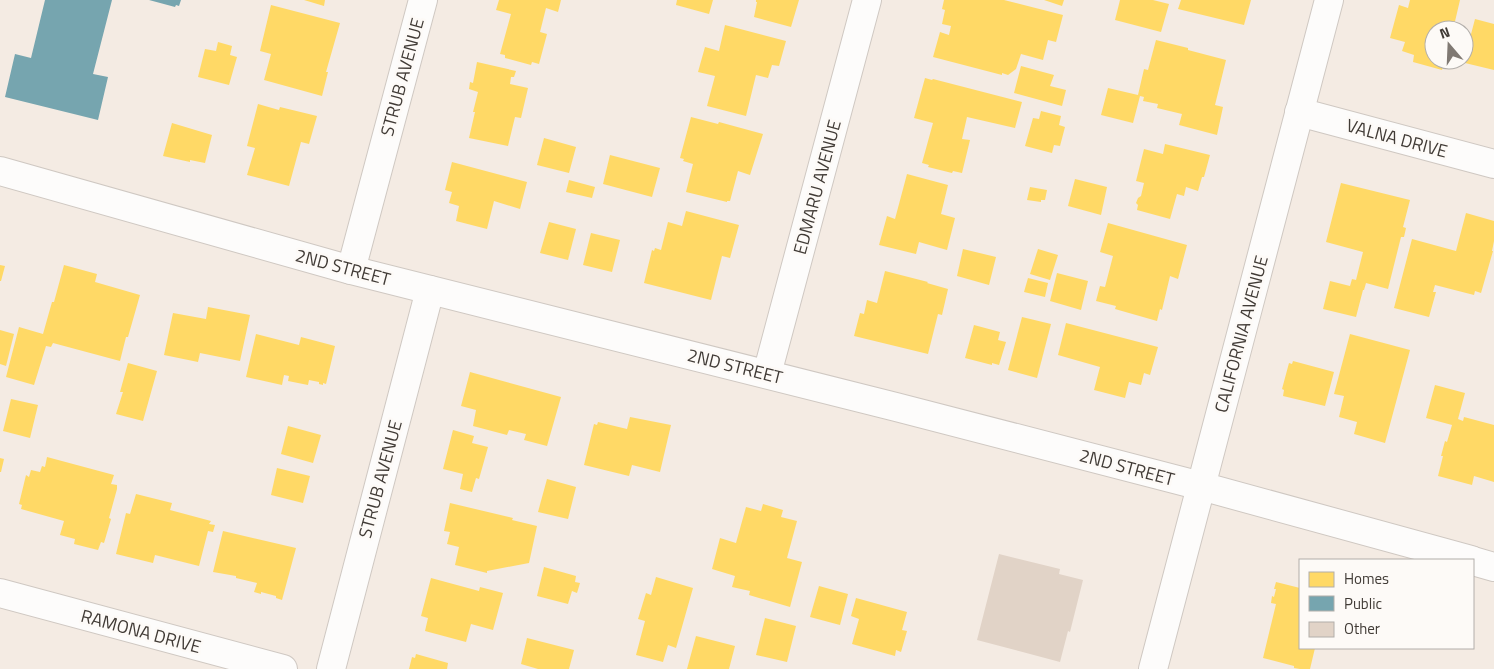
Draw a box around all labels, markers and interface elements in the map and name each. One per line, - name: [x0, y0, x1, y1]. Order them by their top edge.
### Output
- street label: STRUB AVENUE: [373, 15, 431, 139]
- north arrow: [1424, 20, 1474, 70]
- text: N: [1437, 21, 1453, 44]
- street label: VALNA DRIVE: [1343, 112, 1451, 164]
- street label: EDMARU AVENUE: [786, 117, 848, 257]
- street label: 2ND STREET: [292, 241, 394, 293]
- street label: CALIFORNIA AVENUE: [1207, 252, 1275, 415]
- street label: 2ND STREET: [684, 341, 786, 391]
- street label: STRUB AVENUE: [351, 417, 409, 541]
- street label: 2ND STREET: [1076, 441, 1178, 493]
- legend: [1299, 559, 1474, 649]
- text: Homes: [1344, 567, 1389, 590]
- text: Public: [1344, 592, 1382, 615]
- street label: RAMONA DRIVE: [78, 602, 204, 660]
- text: Other: [1344, 617, 1380, 640]

